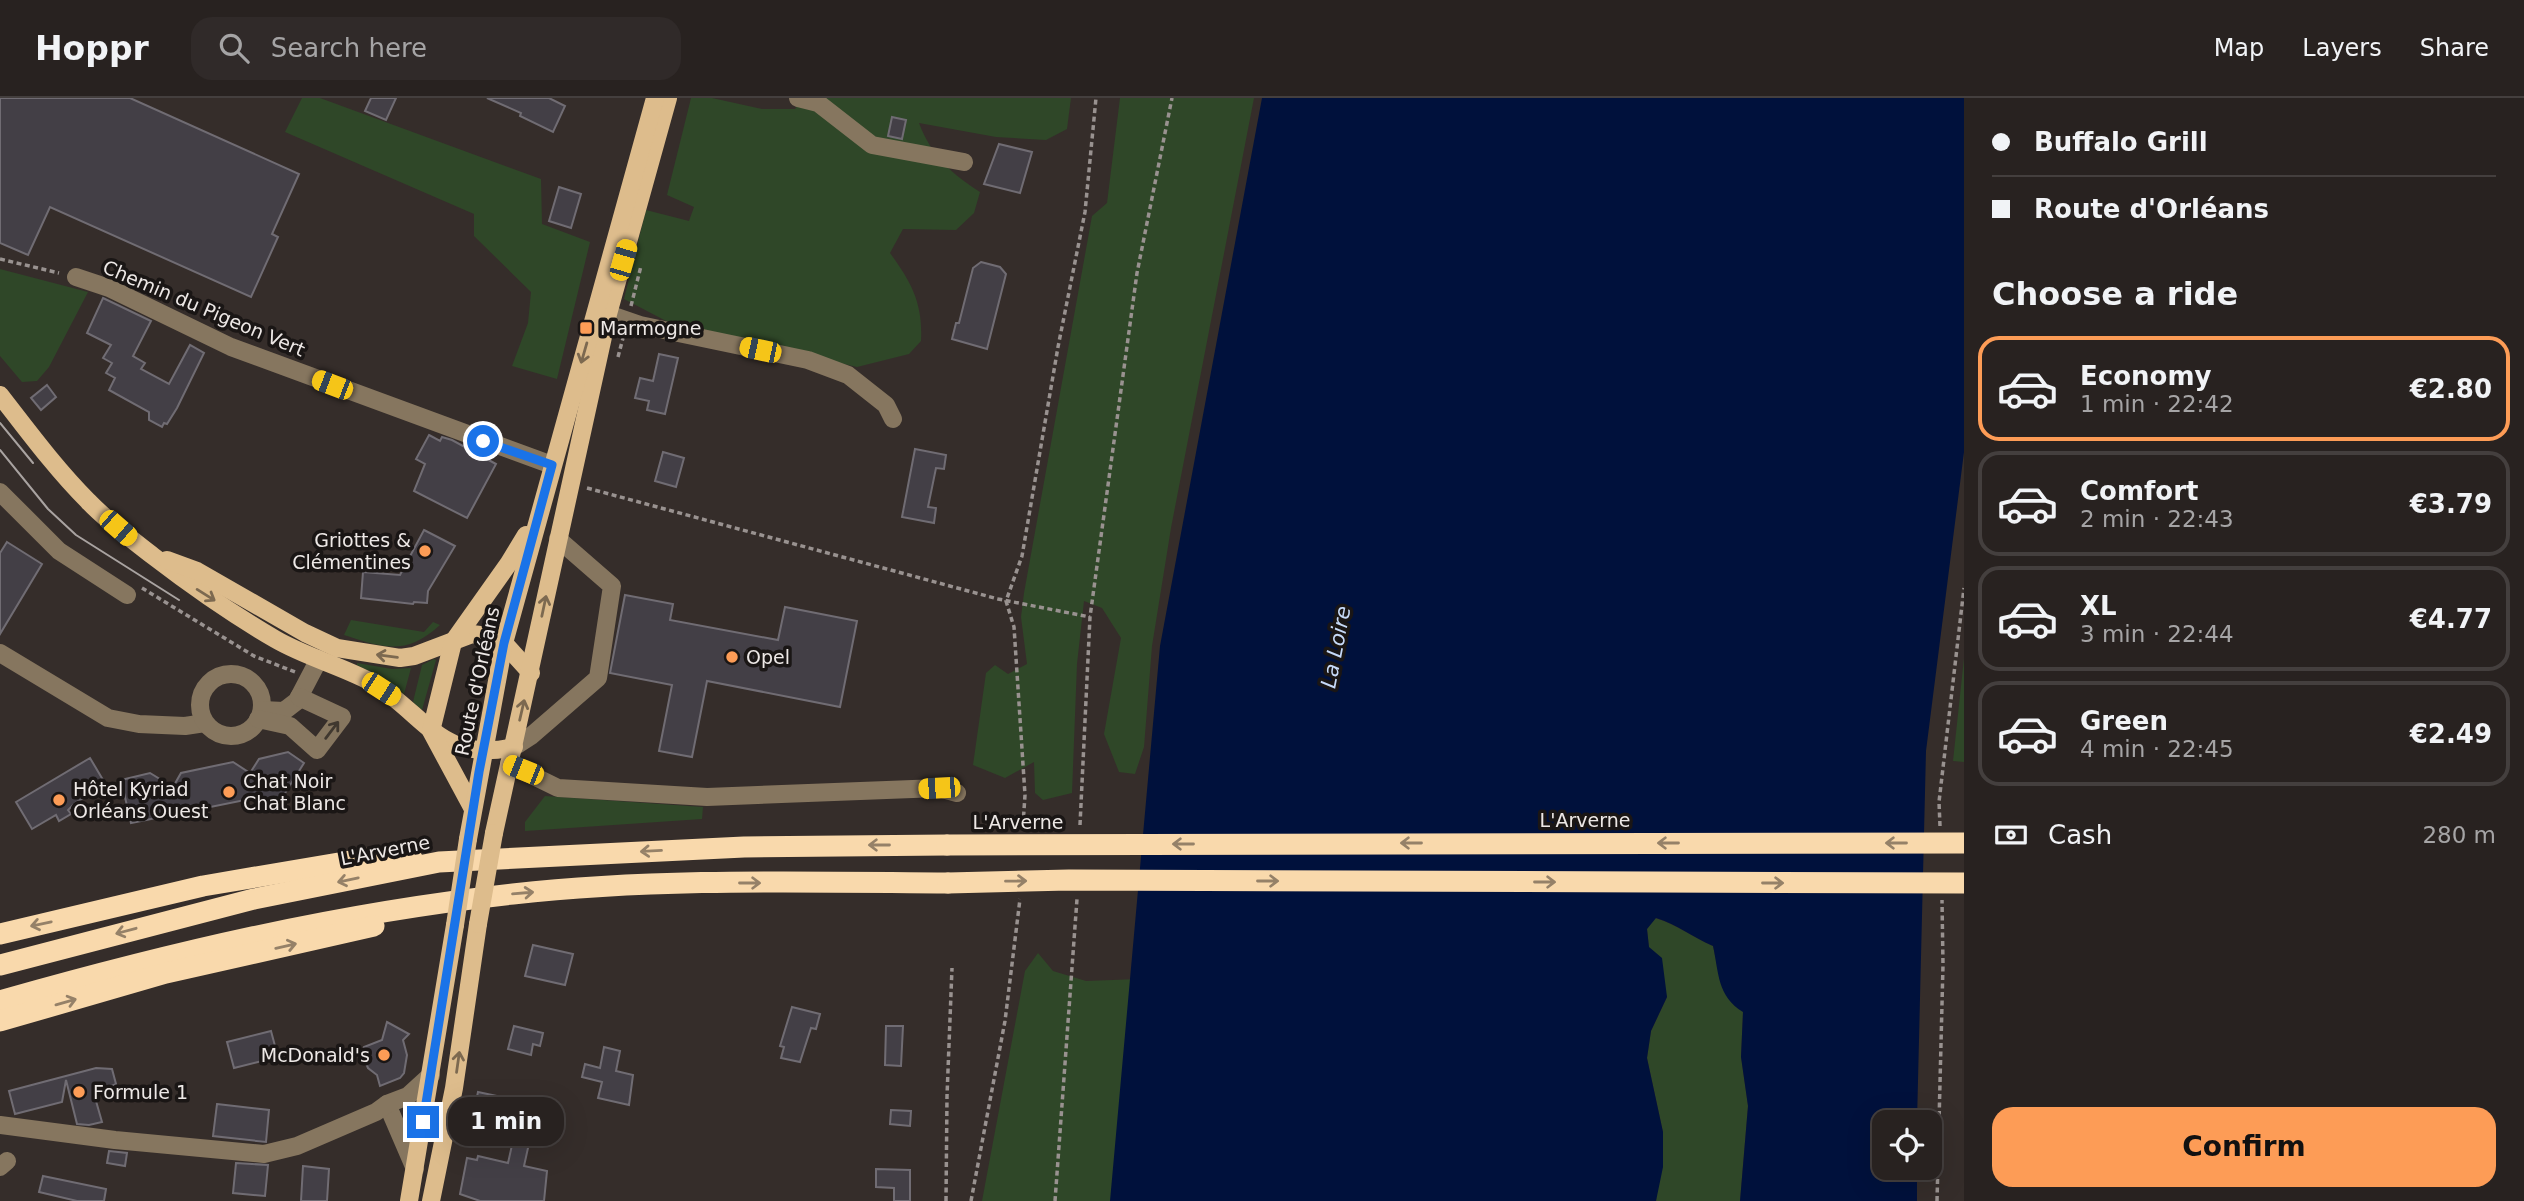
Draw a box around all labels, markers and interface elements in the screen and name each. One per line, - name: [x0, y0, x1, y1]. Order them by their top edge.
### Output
- search box: [191, 17, 681, 80]
- text: Hoppr: [35, 29, 149, 68]
- icon: search: [215, 29, 253, 67]
- text: Search here: [271, 33, 427, 63]
- text: Map: [2214, 34, 2264, 62]
- text: Layers: [2302, 34, 2382, 62]
- text: Share: [2420, 34, 2489, 62]
- text: Buffalo Grill: [2034, 127, 2208, 157]
- text: Route d'Orléans: [2034, 194, 2269, 224]
- car: [608, 237, 639, 283]
- street label: Chemin du Pigeon Vert: [100, 255, 308, 361]
- text: Choose a ride: [1992, 275, 2238, 313]
- place label: Marmogne: [600, 317, 701, 339]
- marker: Marmogne: [578, 320, 594, 336]
- car: [738, 335, 783, 365]
- one-way arrow: [576, 341, 589, 363]
- icon: car: [1996, 357, 2059, 420]
- text: Economy: [2080, 361, 2211, 391]
- car: [309, 368, 356, 402]
- text: €2.80: [2410, 374, 2492, 404]
- text: 1 min · 22:42: [2080, 391, 2234, 417]
- route start: [467, 425, 499, 457]
- icon: car: [1996, 472, 2059, 535]
- text: Comfort: [2080, 476, 2198, 506]
- text: €3.79: [2410, 489, 2492, 519]
- car: [96, 506, 141, 550]
- text: 2 min · 22:43: [2080, 506, 2234, 532]
- place label: Griottes & Clémentines: [292, 529, 411, 573]
- marker: Griottes & Clémentines: [417, 543, 433, 559]
- icon: car: [1996, 587, 2059, 650]
- one-way arrow: [195, 589, 215, 603]
- text: XL: [2080, 591, 2117, 621]
- one-way arrow: [538, 595, 552, 618]
- street label: Route d'Orléans: [450, 604, 504, 758]
- water label: La Loire: [1316, 604, 1356, 690]
- text: €4.77: [2410, 604, 2492, 634]
- text: 3 min · 22:44: [2080, 621, 2234, 647]
- place label: Opel: [746, 646, 790, 668]
- marker: Opel: [724, 649, 740, 665]
- one-way arrow: [376, 650, 399, 663]
- car: [358, 669, 405, 709]
- one-way arrow: [516, 699, 529, 722]
- icon: car: [1996, 702, 2059, 765]
- text: Green: [2080, 706, 2168, 736]
- text: €2.49: [2410, 719, 2492, 749]
- one-way arrow: [324, 721, 339, 739]
- text: 4 min · 22:45: [2080, 736, 2234, 762]
- car: [500, 752, 547, 788]
- place label: Chat Noir Chat Blanc: [243, 770, 346, 814]
- car: [918, 776, 961, 800]
- place label: Hôtel Kyriad Orléans Ouest: [73, 778, 208, 822]
- marker: Chat Noir Chat Blanc: [221, 784, 237, 800]
- marker: Hôtel Kyriad Orléans Ouest: [51, 792, 67, 808]
- street label: L'Arverne: [1540, 809, 1630, 831]
- street label: L'Arverne: [973, 811, 1063, 833]
- icon: cash: [1992, 816, 2030, 854]
- text: Cash: [2048, 820, 2112, 850]
- text: 280 m: [2422, 822, 2496, 848]
- street label: L'Arverne: [338, 831, 432, 869]
- one-way arrow: [1399, 836, 1422, 850]
- one-way arrow: [1657, 836, 1680, 850]
- one-way arrow: [1885, 836, 1908, 850]
- one-way arrow: [1172, 837, 1195, 851]
- one-way arrow: [868, 838, 891, 852]
- one-way arrow: [640, 845, 663, 858]
- one-way arrow: [337, 874, 360, 888]
- one-way arrow: [1256, 874, 1279, 888]
- one-way arrow: [1004, 875, 1027, 888]
- one-way arrow: [1534, 875, 1557, 889]
- one-way arrow: [738, 876, 761, 890]
- one-way arrow: [1761, 876, 1784, 890]
- one-way arrow: [511, 886, 533, 899]
- one-way arrow: [30, 918, 53, 932]
- one-way arrow: [116, 925, 138, 938]
- one-way arrow: [274, 939, 297, 953]
- one-way arrow: [54, 995, 76, 1008]
- place label: McDonald's: [261, 1044, 370, 1066]
- marker: McDonald's: [376, 1047, 392, 1063]
- one-way arrow: [452, 1051, 465, 1074]
- place label: Formule 1: [93, 1081, 188, 1103]
- marker: Formule 1: [71, 1084, 87, 1100]
- callout: 1 min: [448, 1098, 563, 1146]
- route end: [407, 1106, 439, 1138]
- button: Confirm: [1992, 1107, 2496, 1187]
- text: 1 min: [470, 1108, 542, 1134]
- map controls: [1872, 1110, 1942, 1180]
- button: locate: [1872, 1110, 1942, 1180]

